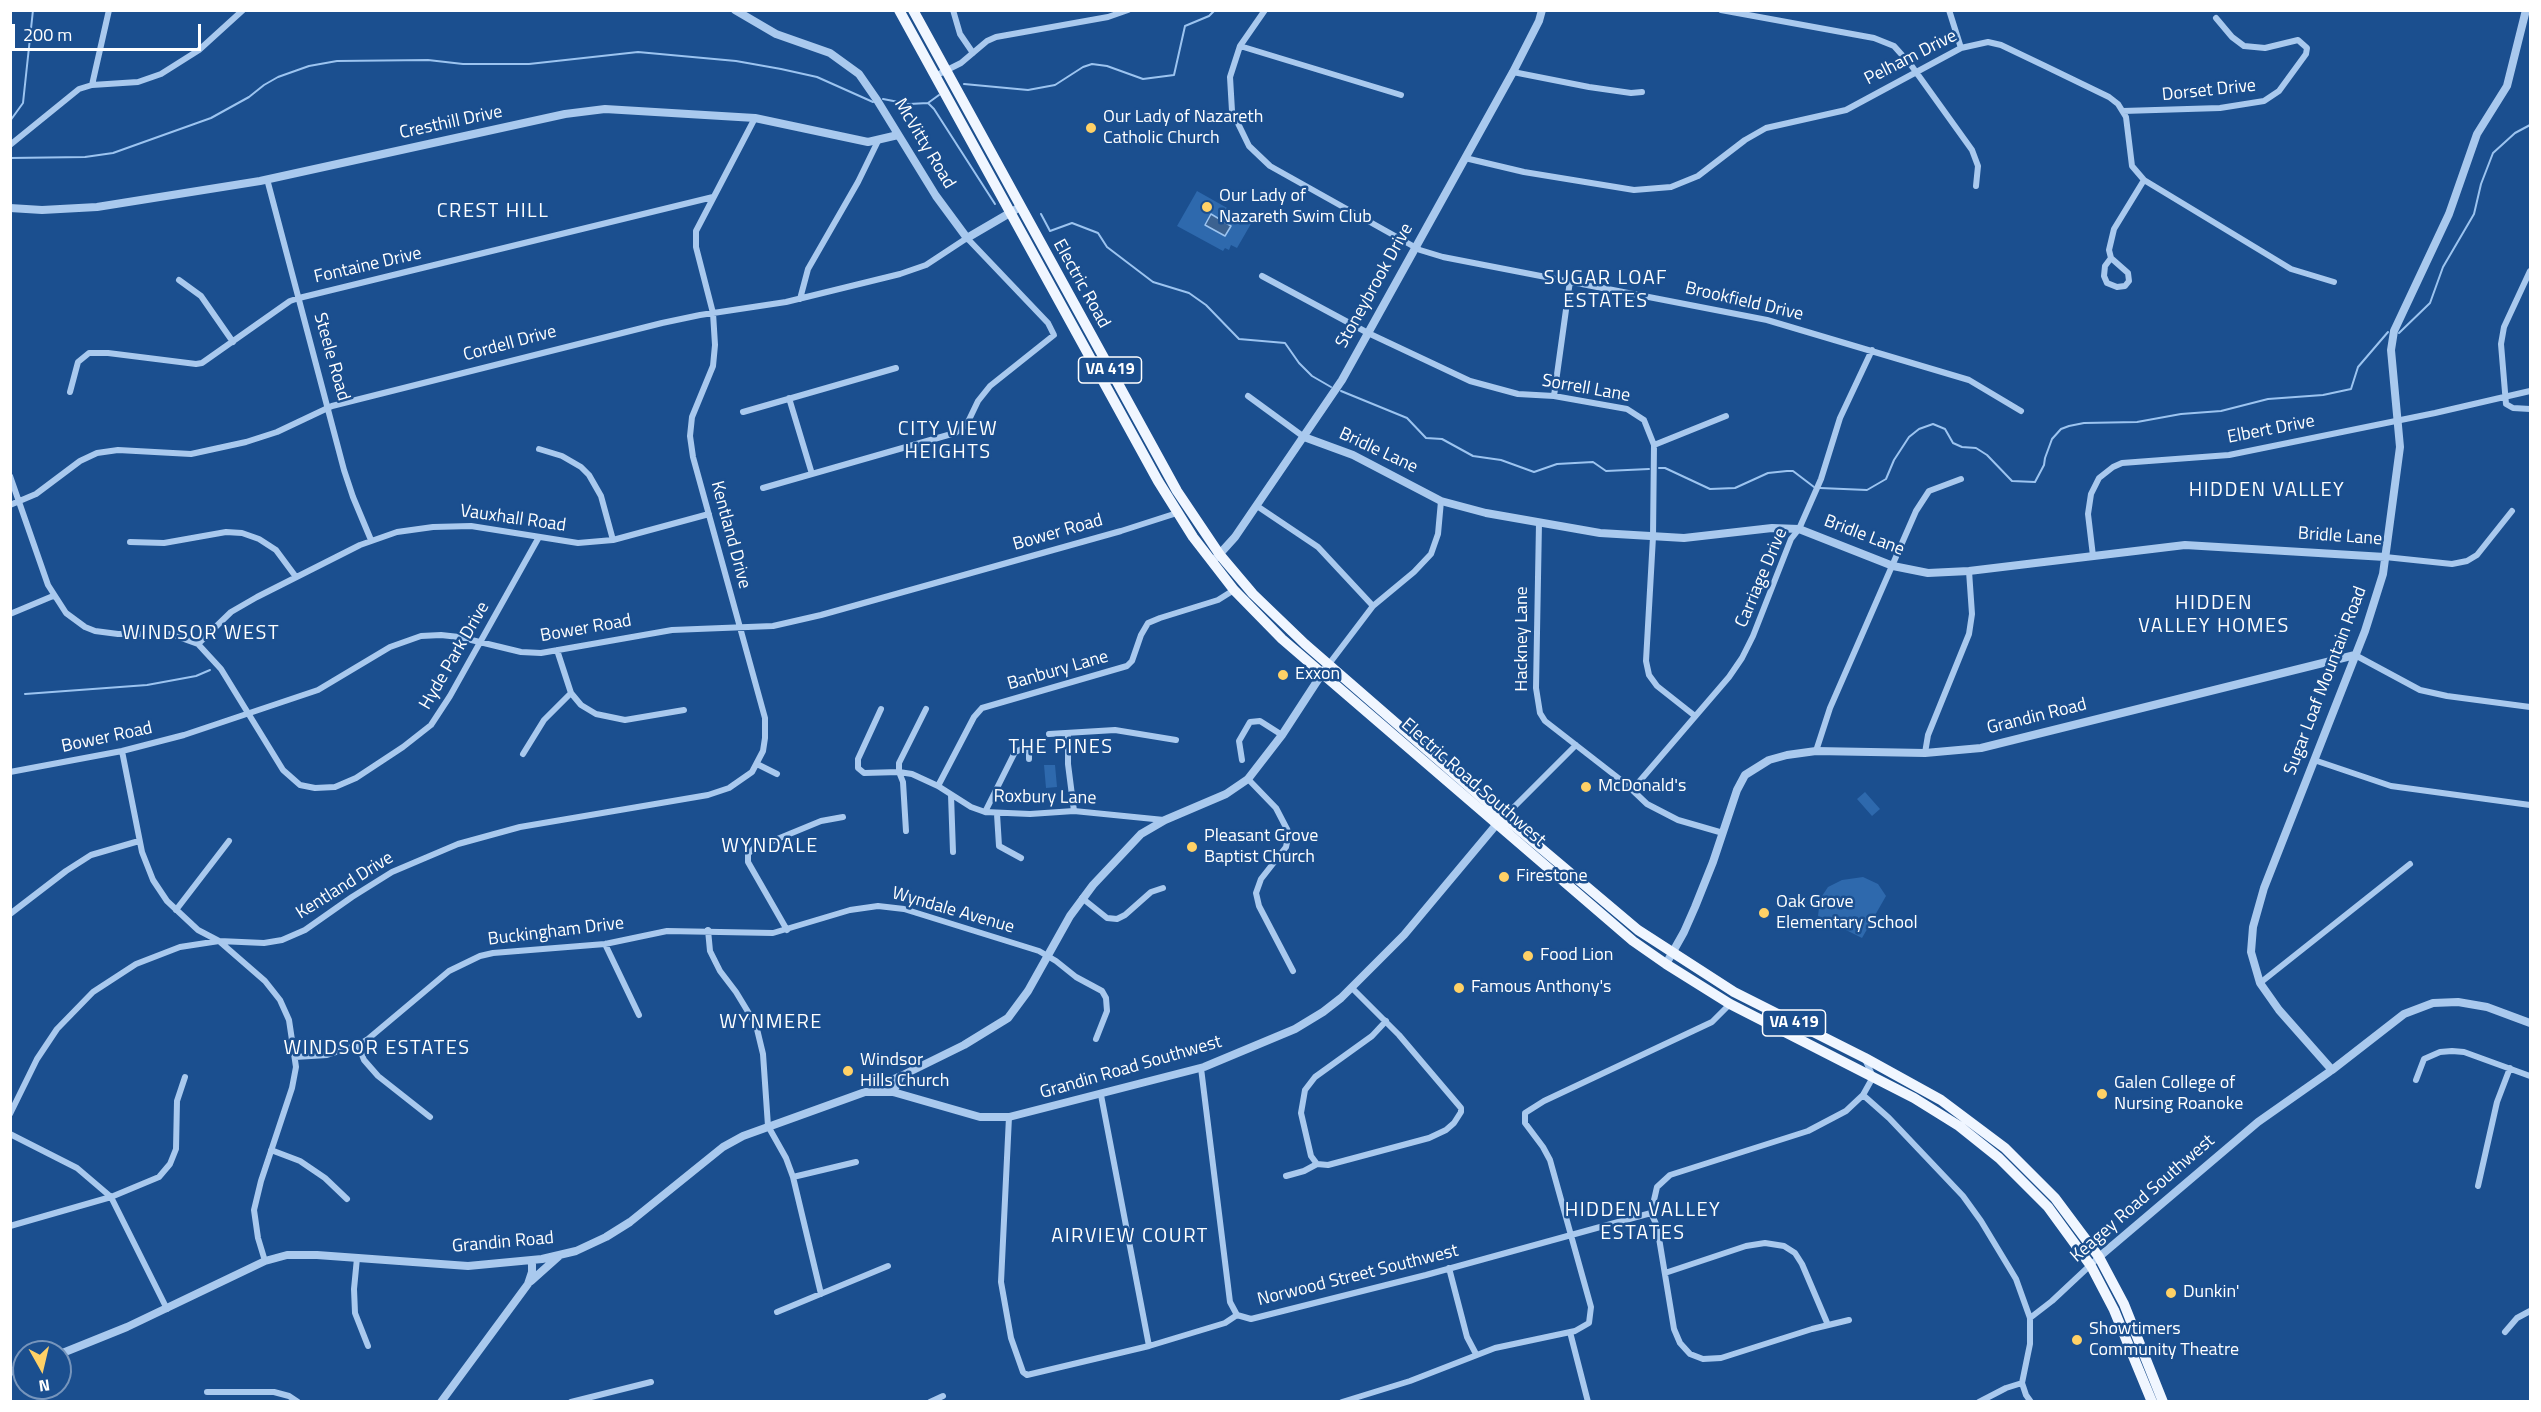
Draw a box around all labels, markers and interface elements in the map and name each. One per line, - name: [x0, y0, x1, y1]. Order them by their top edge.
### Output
- scale bar: [15, 12, 204, 50]
- text: 200 m: [23, 21, 72, 48]
- street label: Pelham Drive: [1861, 25, 1961, 91]
- street label: Dorset Drive: [2161, 75, 2257, 107]
- street label: McVitty Road: [889, 95, 959, 193]
- street label: Cresthill Drive: [398, 102, 504, 144]
- place label: Our Lady of Nazareth Catholic Church: [1103, 107, 1263, 150]
- marker: Our Lady of Nazareth Catholic Church: [1084, 121, 1098, 135]
- place label: Our Lady of Nazareth Swim Club: [1219, 186, 1372, 228]
- district label: CREST HILL: [437, 200, 549, 224]
- marker: Our Lady of Nazareth Swim Club: [1200, 200, 1214, 214]
- street label: Stoneybrook Drive: [1332, 220, 1418, 352]
- street label: Electric Road: [1048, 236, 1114, 332]
- street label: Fontaine Drive: [312, 243, 424, 289]
- district label: SUGAR LOAF ESTATES: [1544, 267, 1668, 314]
- street label: Brookfield Drive: [1683, 278, 1805, 326]
- street label: Steele Road: [308, 311, 354, 403]
- street label: Cordell Drive: [461, 321, 559, 367]
- road number: VA 419: [1078, 357, 1142, 383]
- street label: Sorrell Lane: [1540, 371, 1632, 407]
- street label: Elbert Drive: [2225, 411, 2317, 449]
- district label: CITY VIEW HEIGHTS: [898, 418, 998, 465]
- street label: Bridle Lane: [1335, 423, 1421, 479]
- street label: Kentland Drive: [705, 479, 755, 591]
- district label: HIDDEN VALLEY: [2189, 479, 2345, 503]
- street label: Vauxhall Road: [459, 501, 567, 537]
- street label: Bower Road: [1011, 510, 1105, 556]
- street label: Bridle Lane: [1821, 511, 1907, 561]
- street label: Bridle Lane: [2297, 523, 2383, 551]
- street label: Carriage Drive: [1731, 525, 1793, 631]
- street label: Sugar Loaf Mountain Road: [2280, 584, 2372, 778]
- street label: Hackney Lane: [1512, 586, 1534, 692]
- district label: HIDDEN VALLEY HOMES: [2138, 592, 2290, 639]
- street label: Hyde Park Drive: [415, 598, 495, 714]
- street label: Bower Road: [539, 610, 633, 648]
- district label: WINDSOR WEST: [122, 622, 280, 646]
- street label: Banbury Lane: [1005, 646, 1111, 696]
- place label: Exxon: [1295, 664, 1340, 686]
- marker: Exxon: [1276, 668, 1290, 682]
- street label: Grandin Road: [1985, 694, 2089, 740]
- street label: Electric Road Southwest: [1396, 714, 1550, 852]
- street label: Bower Road: [60, 718, 154, 758]
- district label: THE PINES: [1008, 736, 1114, 760]
- place label: McDonald's: [1598, 776, 1686, 798]
- marker: McDonald's: [1579, 780, 1593, 794]
- street label: Roxbury Lane: [993, 786, 1097, 810]
- place label: Pleasant Grove Baptist Church: [1204, 826, 1318, 868]
- district label: WYNDALE: [721, 835, 819, 859]
- marker: Pleasant Grove Baptist Church: [1185, 840, 1199, 854]
- street label: Kentland Drive: [292, 848, 398, 924]
- place label: Firestone: [1516, 866, 1587, 888]
- marker: Firestone: [1497, 870, 1511, 884]
- street label: Wyndale Avenue: [889, 883, 1017, 939]
- place label: Oak Grove Elementary School: [1776, 892, 1918, 934]
- marker: Oak Grove Elementary School: [1757, 906, 1771, 920]
- street label: Buckingham Drive: [487, 913, 625, 951]
- place label: Food Lion: [1540, 945, 1613, 967]
- marker: Food Lion: [1521, 949, 1535, 963]
- place label: Famous Anthony's: [1471, 977, 1611, 999]
- marker: Famous Anthony's: [1452, 981, 1466, 995]
- road number: VA 419: [1762, 1010, 1826, 1036]
- district label: WYNMERE: [719, 1011, 823, 1035]
- street label: Grandin Road Southwest: [1038, 1032, 1224, 1104]
- district label: WINDSOR ESTATES: [283, 1037, 471, 1061]
- place label: Windsor Hills Church: [860, 1050, 949, 1092]
- marker: Windsor Hills Church: [841, 1064, 855, 1078]
- place label: Galen College of Nursing Roanoke: [2114, 1073, 2243, 1116]
- marker: Galen College of Nursing Roanoke: [2095, 1087, 2109, 1101]
- street label: Keagey Road Southwest: [2066, 1131, 2220, 1267]
- district label: HIDDEN VALLEY ESTATES: [1565, 1199, 1721, 1246]
- district label: AIRVIEW COURT: [1051, 1225, 1209, 1249]
- street label: Grandin Road: [451, 1228, 555, 1258]
- street label: Norwood Street Southwest: [1255, 1241, 1461, 1311]
- place label: Dunkin': [2183, 1282, 2240, 1304]
- marker: Dunkin': [2164, 1286, 2178, 1300]
- place label: Showtimers Community Theatre: [2089, 1319, 2239, 1362]
- marker: Showtimers Community Theatre: [2070, 1333, 2084, 1347]
- north arrow: [12, 1340, 72, 1400]
- text: N: [37, 1373, 51, 1398]

